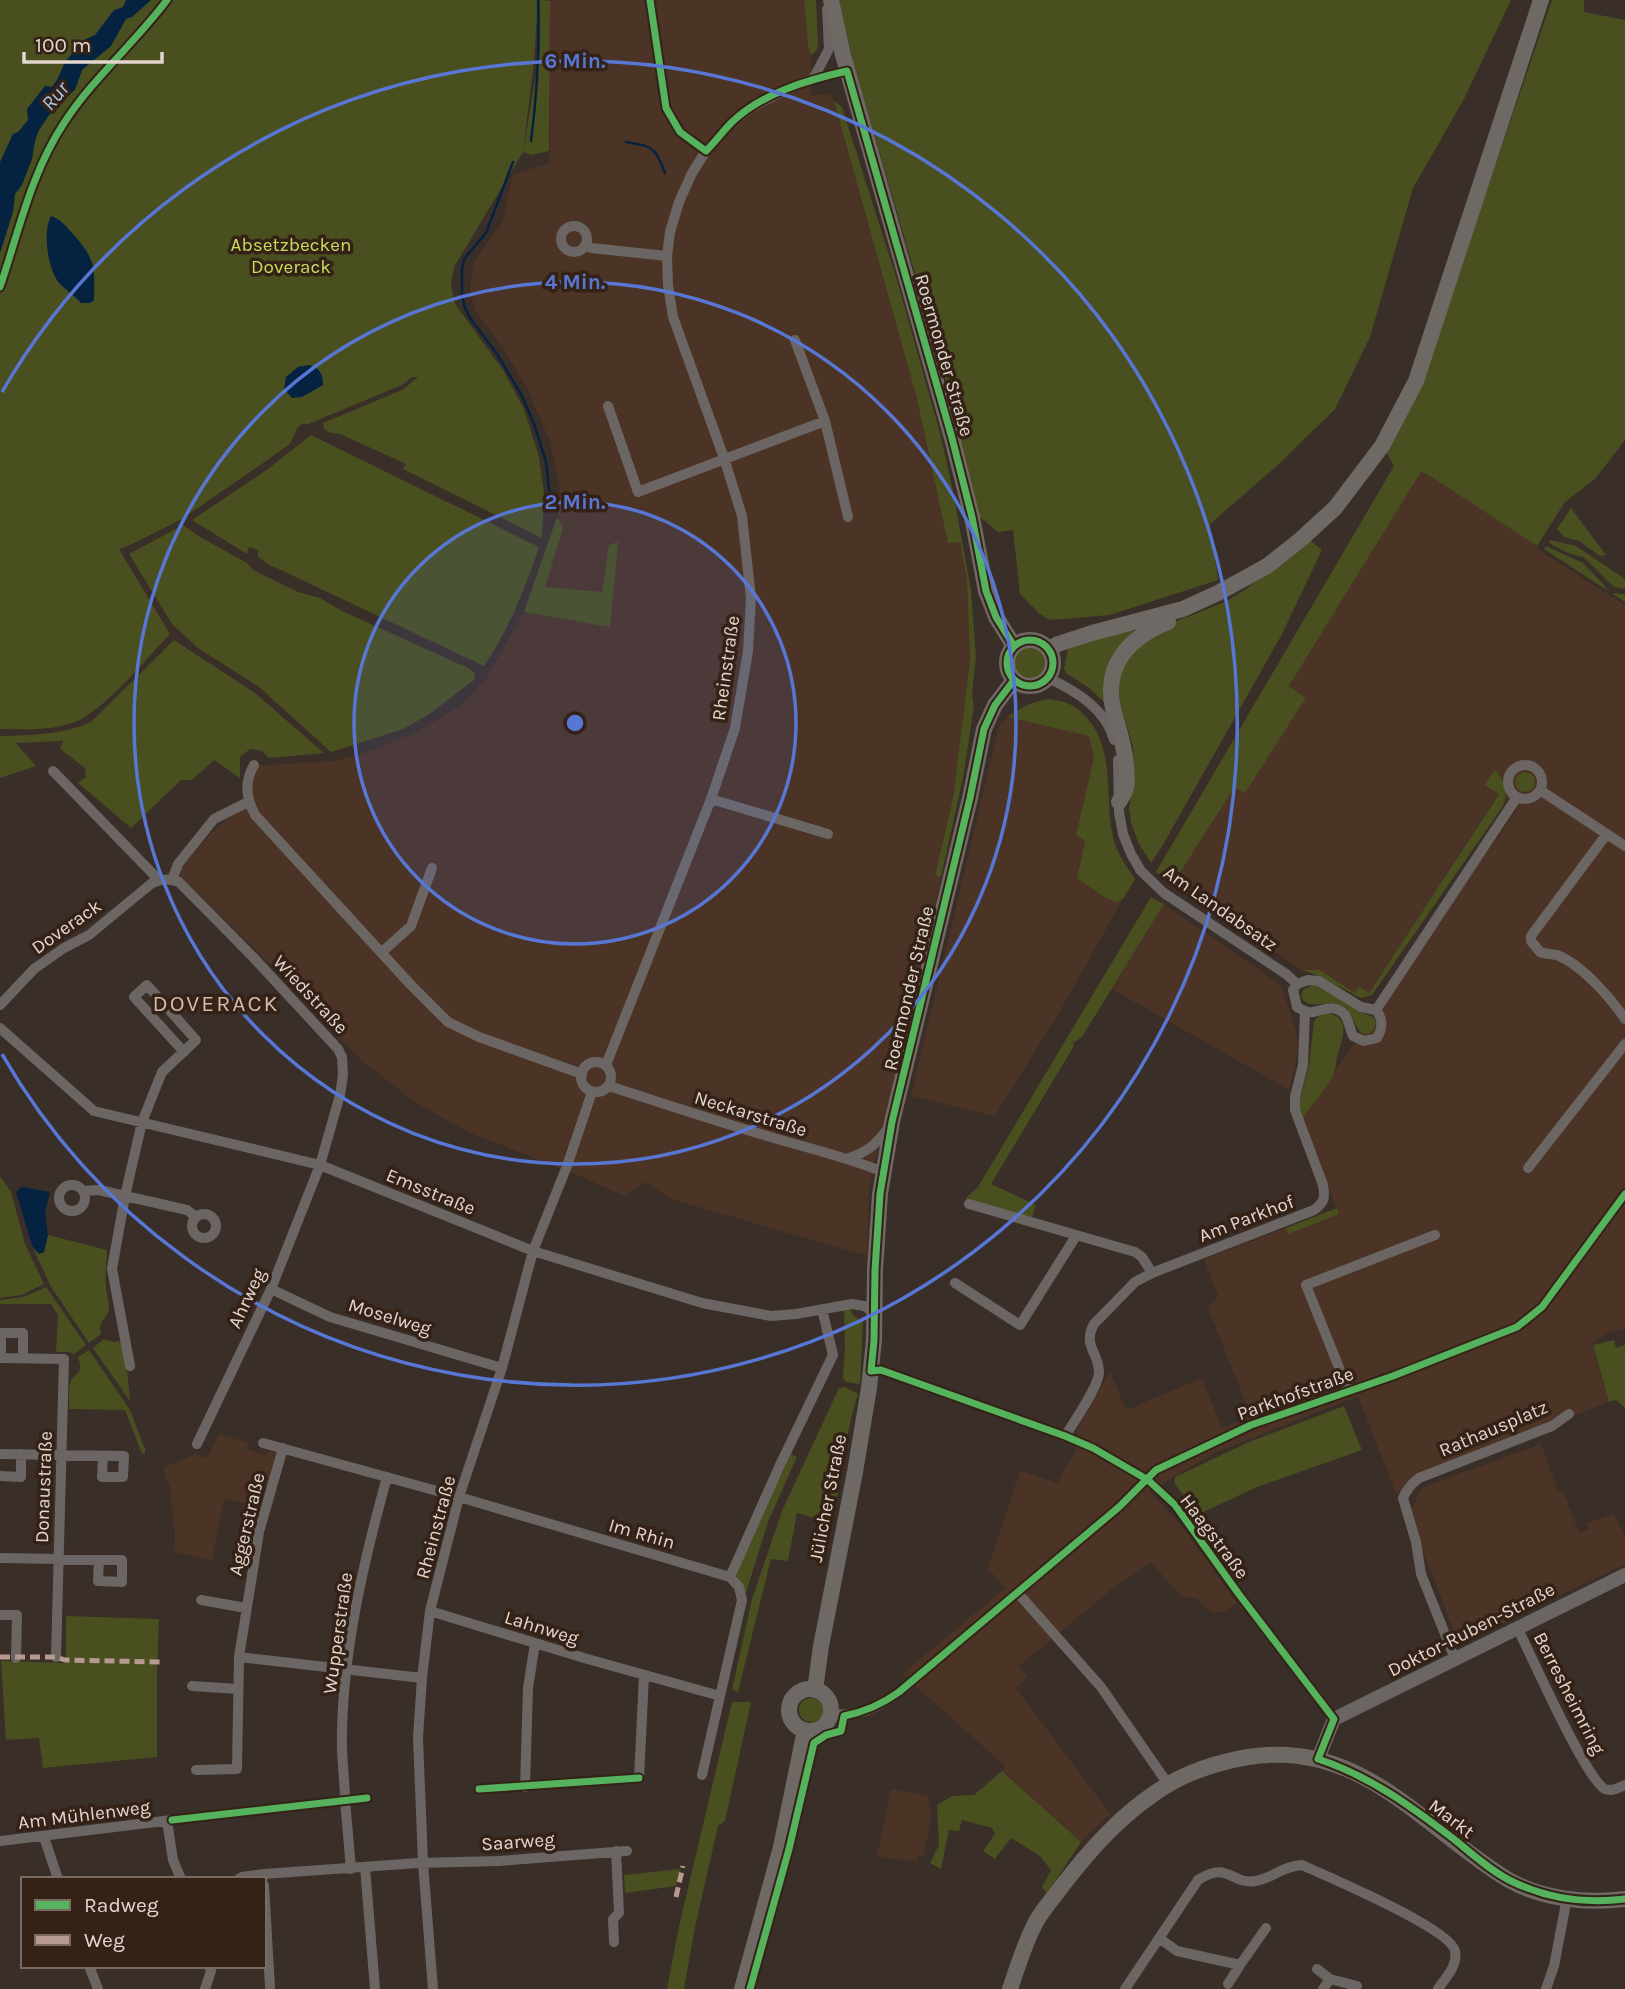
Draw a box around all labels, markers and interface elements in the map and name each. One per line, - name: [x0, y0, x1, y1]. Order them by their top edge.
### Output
- scale bar: [24, 21, 163, 65]
- text: 100 m: [35, 33, 92, 57]
- text: 6 Min.: [545, 49, 605, 73]
- water label: Rur: [36, 76, 74, 115]
- park label: Absetzbecken Doverack: [231, 234, 351, 278]
- text: 4 Min.: [545, 270, 605, 294]
- street label: Roermonder Straße: [910, 271, 978, 439]
- text: 2 Min.: [545, 490, 605, 514]
- street label: Rheinstraße: [708, 614, 744, 722]
- centre of rings: [563, 711, 587, 735]
- street label: Am Landabsatz: [1159, 861, 1281, 956]
- street label: Doverack: [27, 895, 106, 959]
- street label: Roermonder Straße: [879, 904, 939, 1073]
- street label: Wiedstraße: [268, 951, 352, 1039]
- district label: DOVERACK: [152, 990, 280, 1017]
- street label: Neckarstraße: [692, 1086, 810, 1142]
- street label: Emsstraße: [383, 1164, 478, 1220]
- street label: Am Parkhof: [1196, 1191, 1297, 1247]
- street label: Ahrweg: [224, 1265, 270, 1332]
- street label: Moselweg: [345, 1294, 434, 1340]
- street label: Parkhofstraße: [1234, 1363, 1357, 1425]
- street label: Rathausplatz: [1436, 1396, 1551, 1462]
- street label: Donaustraße: [31, 1431, 57, 1544]
- street label: Jülicher Straße: [805, 1432, 851, 1564]
- street label: Aggerstraße: [224, 1471, 269, 1578]
- street label: Rheinstraße: [412, 1473, 460, 1581]
- street label: Haagstraße: [1175, 1490, 1253, 1583]
- street label: Im Rhin: [606, 1514, 677, 1554]
- street label: Wupperstraße: [319, 1571, 357, 1695]
- street label: Doktor-Ruben-Straße: [1384, 1578, 1559, 1682]
- street label: Lahnweg: [502, 1606, 582, 1650]
- street label: Berresheimring: [1529, 1629, 1610, 1759]
- street label: Markt: [1424, 1795, 1478, 1843]
- street label: Am Mühlenweg: [17, 1796, 152, 1834]
- street label: Saarweg: [481, 1828, 556, 1856]
- legend: [21, 1877, 266, 1968]
- text: Radweg: [84, 1893, 159, 1917]
- text: Weg: [84, 1928, 125, 1952]

